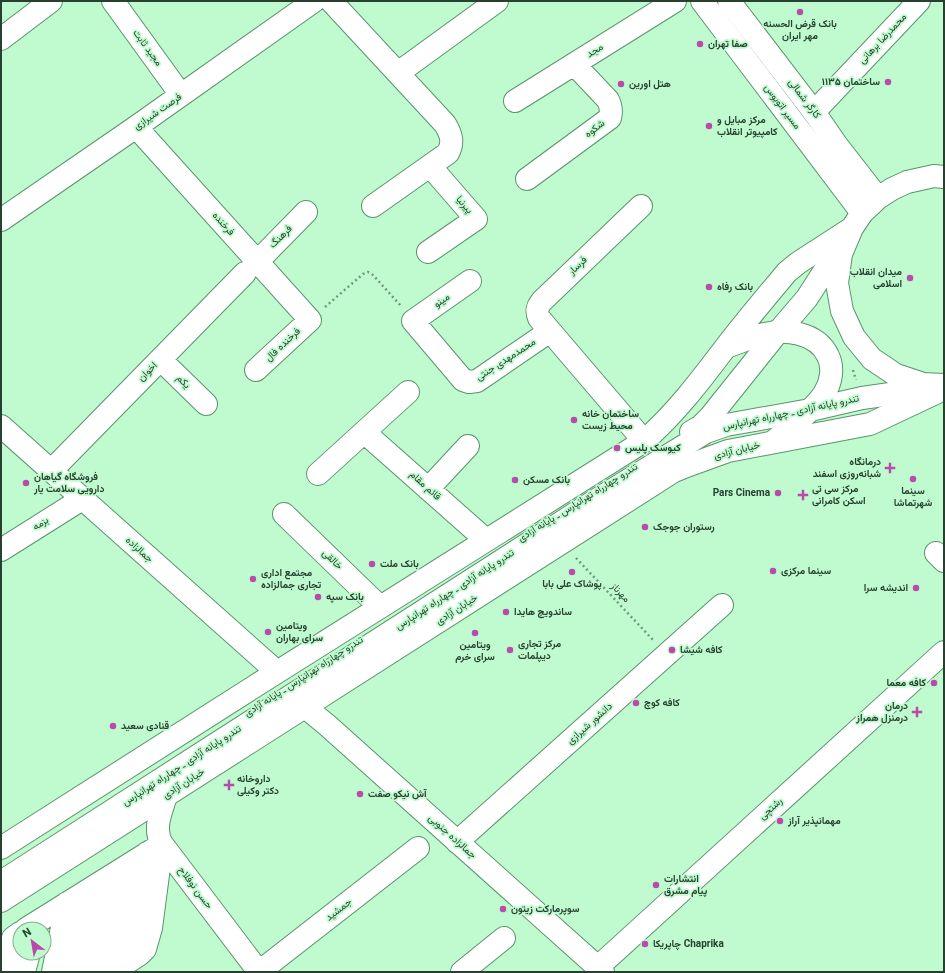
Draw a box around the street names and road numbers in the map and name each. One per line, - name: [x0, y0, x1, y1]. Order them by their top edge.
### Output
- street label: محمدرضا برهانی: [856, 10, 910, 68]
- street label: مجید ثابت: [129, 27, 165, 69]
- street label: مجد: [584, 40, 606, 62]
- street label: کارگر شمالی: [784, 76, 824, 122]
- street label: مسیر اتوبوس: [760, 81, 804, 133]
- street label: فرصت شیرازی: [131, 90, 186, 134]
- street label: شکوه: [582, 116, 608, 142]
- street label: پیرنیا: [452, 193, 476, 217]
- street label: فرخنده: [208, 209, 238, 240]
- street label: فرهنگ: [266, 222, 296, 252]
- street label: فرسار: [564, 253, 591, 280]
- street label: مینو: [431, 290, 453, 312]
- street label: فرخنده فال: [262, 324, 305, 365]
- street label: محمدمهدی جنتی: [473, 335, 539, 385]
- street label: اخوان: [135, 359, 161, 385]
- street label: یکم: [173, 372, 193, 392]
- street label: تندرو پایانه آزادی ـ چهارراه تهرانپارس: [721, 391, 861, 435]
- street label: خیابان آزادی: [712, 438, 762, 464]
- street label: تندرو چهارراه تهرانپارس ـ پایانه آزادی: [515, 460, 641, 546]
- street label: قائم مقام: [406, 468, 445, 505]
- street label: بزمه: [30, 513, 52, 535]
- street label: جمالزاده: [122, 533, 156, 567]
- street label: خالقی: [318, 546, 346, 574]
- street label: تندرو پایانه آزادی ـ چهارراه تهرانپارس: [393, 546, 517, 634]
- street label: مهرناز: [606, 579, 633, 606]
- street label: خیابان آزادی: [433, 591, 481, 629]
- street label: تندرو چهارراه تهرانپارس ـ پایانه آزادی: [242, 633, 366, 721]
- street label: دانشور شیرازی: [564, 699, 616, 749]
- street label: تندرو پایانه آزادی ـ چهارراه تهرانپارس: [120, 722, 244, 810]
- street label: خیابان آزادی: [160, 765, 208, 803]
- street label: رشتچی: [756, 794, 786, 824]
- street label: جمالزاده جنوبی: [425, 811, 480, 863]
- street label: حسن نوفلاح: [174, 864, 216, 913]
- street label: جمشید: [323, 895, 356, 925]

